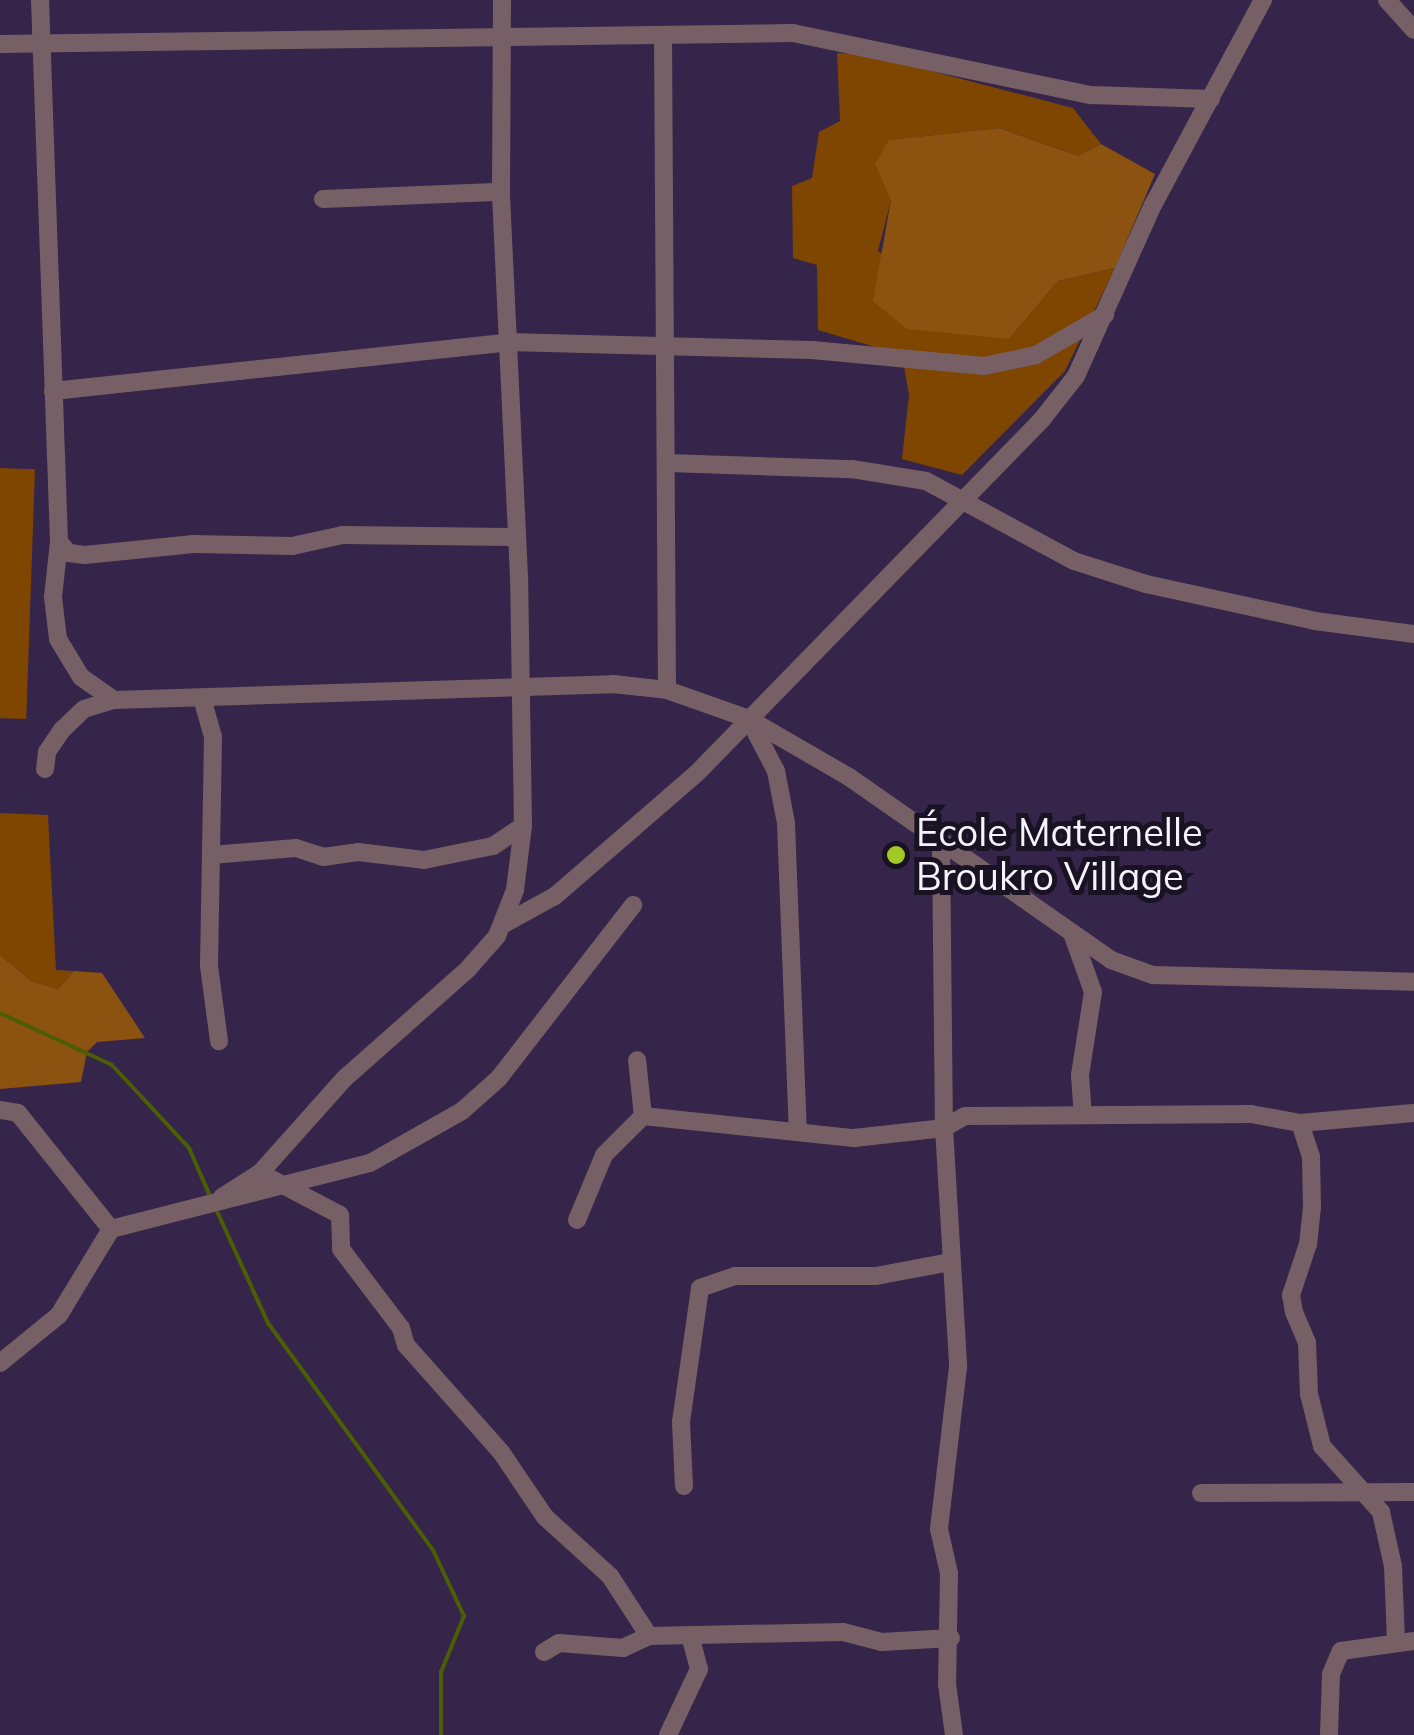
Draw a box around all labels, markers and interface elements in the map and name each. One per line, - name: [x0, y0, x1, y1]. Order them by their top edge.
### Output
- place label: École Maternelle Broukro Village: [916, 810, 1203, 899]
- marker: École Maternelle Broukro Village: [885, 844, 907, 866]

